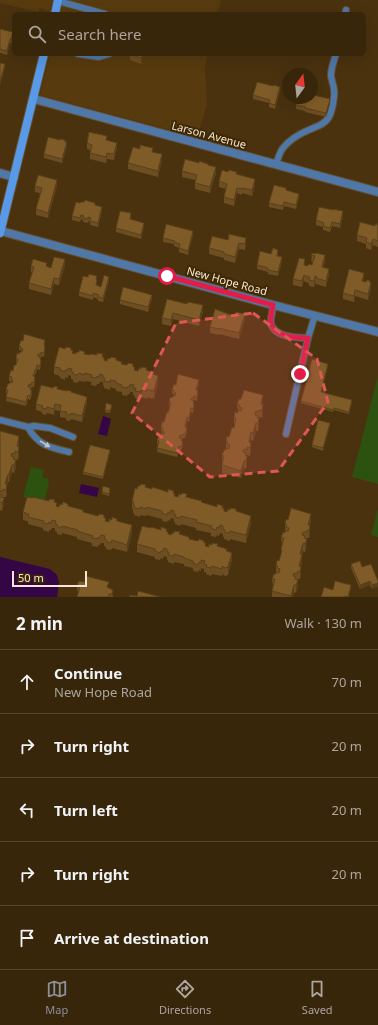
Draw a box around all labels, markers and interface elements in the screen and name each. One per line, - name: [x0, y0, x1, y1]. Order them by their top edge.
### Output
- search box: [12, 12, 366, 56]
- icon: search: [26, 23, 48, 45]
- text: Search here: [58, 24, 141, 44]
- north arrow: [282, 68, 318, 104]
- street label: Larson Avenue: [170, 117, 248, 152]
- street label: New Hope Road: [185, 263, 269, 298]
- route start: [158, 267, 176, 285]
- route end: [291, 365, 309, 383]
- one-way arrow: [39, 441, 51, 448]
- scale bar: [12, 569, 87, 588]
- text: 50 m: [18, 570, 44, 585]
- text: 2 min: [16, 612, 63, 635]
- text: Walk · 130 m: [284, 614, 362, 632]
- text: Continue: [54, 663, 122, 683]
- icon: ahead: [16, 671, 38, 693]
- text: 70 m: [332, 673, 362, 691]
- text: New Hope Road: [54, 683, 152, 701]
- icon: right: [16, 735, 38, 757]
- text: Turn right: [54, 736, 129, 756]
- text: 20 m: [332, 737, 362, 755]
- icon: left: [16, 799, 38, 821]
- text: Turn left: [54, 800, 118, 820]
- text: 20 m: [332, 801, 362, 819]
- icon: right: [16, 863, 38, 885]
- text: Turn right: [54, 864, 129, 884]
- text: 20 m: [332, 865, 362, 883]
- icon: arrive: [16, 927, 38, 949]
- text: Arrive at destination: [54, 928, 209, 948]
- tab: Map: [45, 978, 68, 1017]
- tab: Directions: [159, 978, 211, 1017]
- tab: Saved: [302, 978, 333, 1017]

